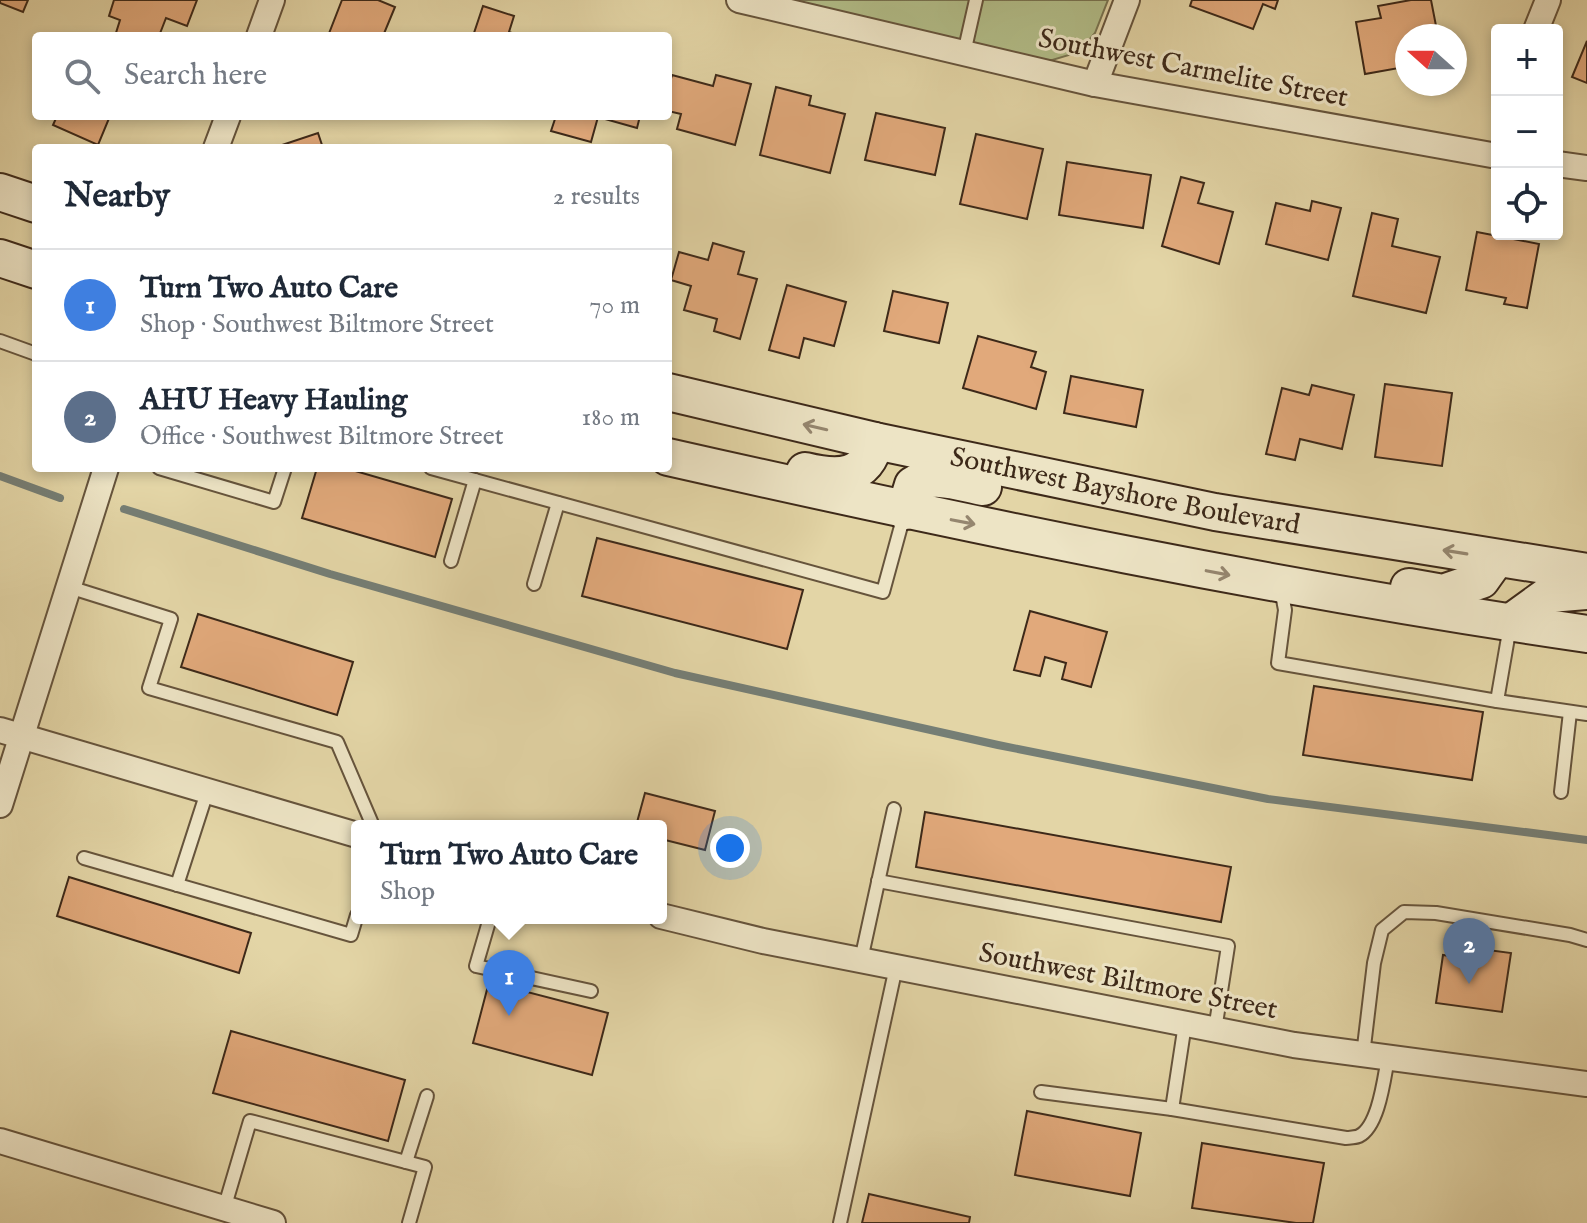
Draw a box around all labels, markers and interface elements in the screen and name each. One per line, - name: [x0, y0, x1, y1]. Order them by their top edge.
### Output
- street label: Southwest Carmelite Street: [1035, 22, 1351, 116]
- north arrow: [1395, 24, 1467, 96]
- map controls: [1491, 24, 1563, 240]
- button: +: [1491, 24, 1563, 96]
- search box: [32, 32, 672, 120]
- icon: search: [60, 54, 104, 98]
- text: Search here: [124, 57, 267, 95]
- button: −: [1491, 96, 1563, 168]
- button: locate: [1491, 168, 1563, 240]
- text: Nearby: [64, 175, 170, 218]
- text: 2 results: [553, 180, 640, 213]
- text: Turn Two Auto Care: [140, 270, 398, 308]
- text: 1: [85, 289, 95, 322]
- text: 70 m: [589, 289, 640, 322]
- text: Shop · Southwest Biltmore Street: [140, 308, 494, 341]
- text: AHU Heavy Hauling: [140, 382, 407, 420]
- text: 2: [84, 401, 96, 434]
- text: 180 m: [582, 401, 640, 434]
- one-way arrow: [802, 418, 828, 433]
- text: Office · Southwest Biltmore Street: [140, 420, 504, 453]
- street label: Southwest Bayshore Boulevard: [947, 440, 1303, 543]
- one-way arrow: [950, 515, 975, 530]
- one-way arrow: [1442, 544, 1468, 559]
- one-way arrow: [1205, 566, 1230, 581]
- popup: [351, 820, 667, 924]
- your location: [710, 828, 750, 868]
- text: Turn Two Auto Care: [380, 837, 638, 875]
- text: Shop: [380, 875, 435, 908]
- pin: 2: [1443, 918, 1495, 984]
- street label: Southwest Biltmore Street: [976, 936, 1281, 1028]
- pin: 1: [483, 950, 535, 1016]

